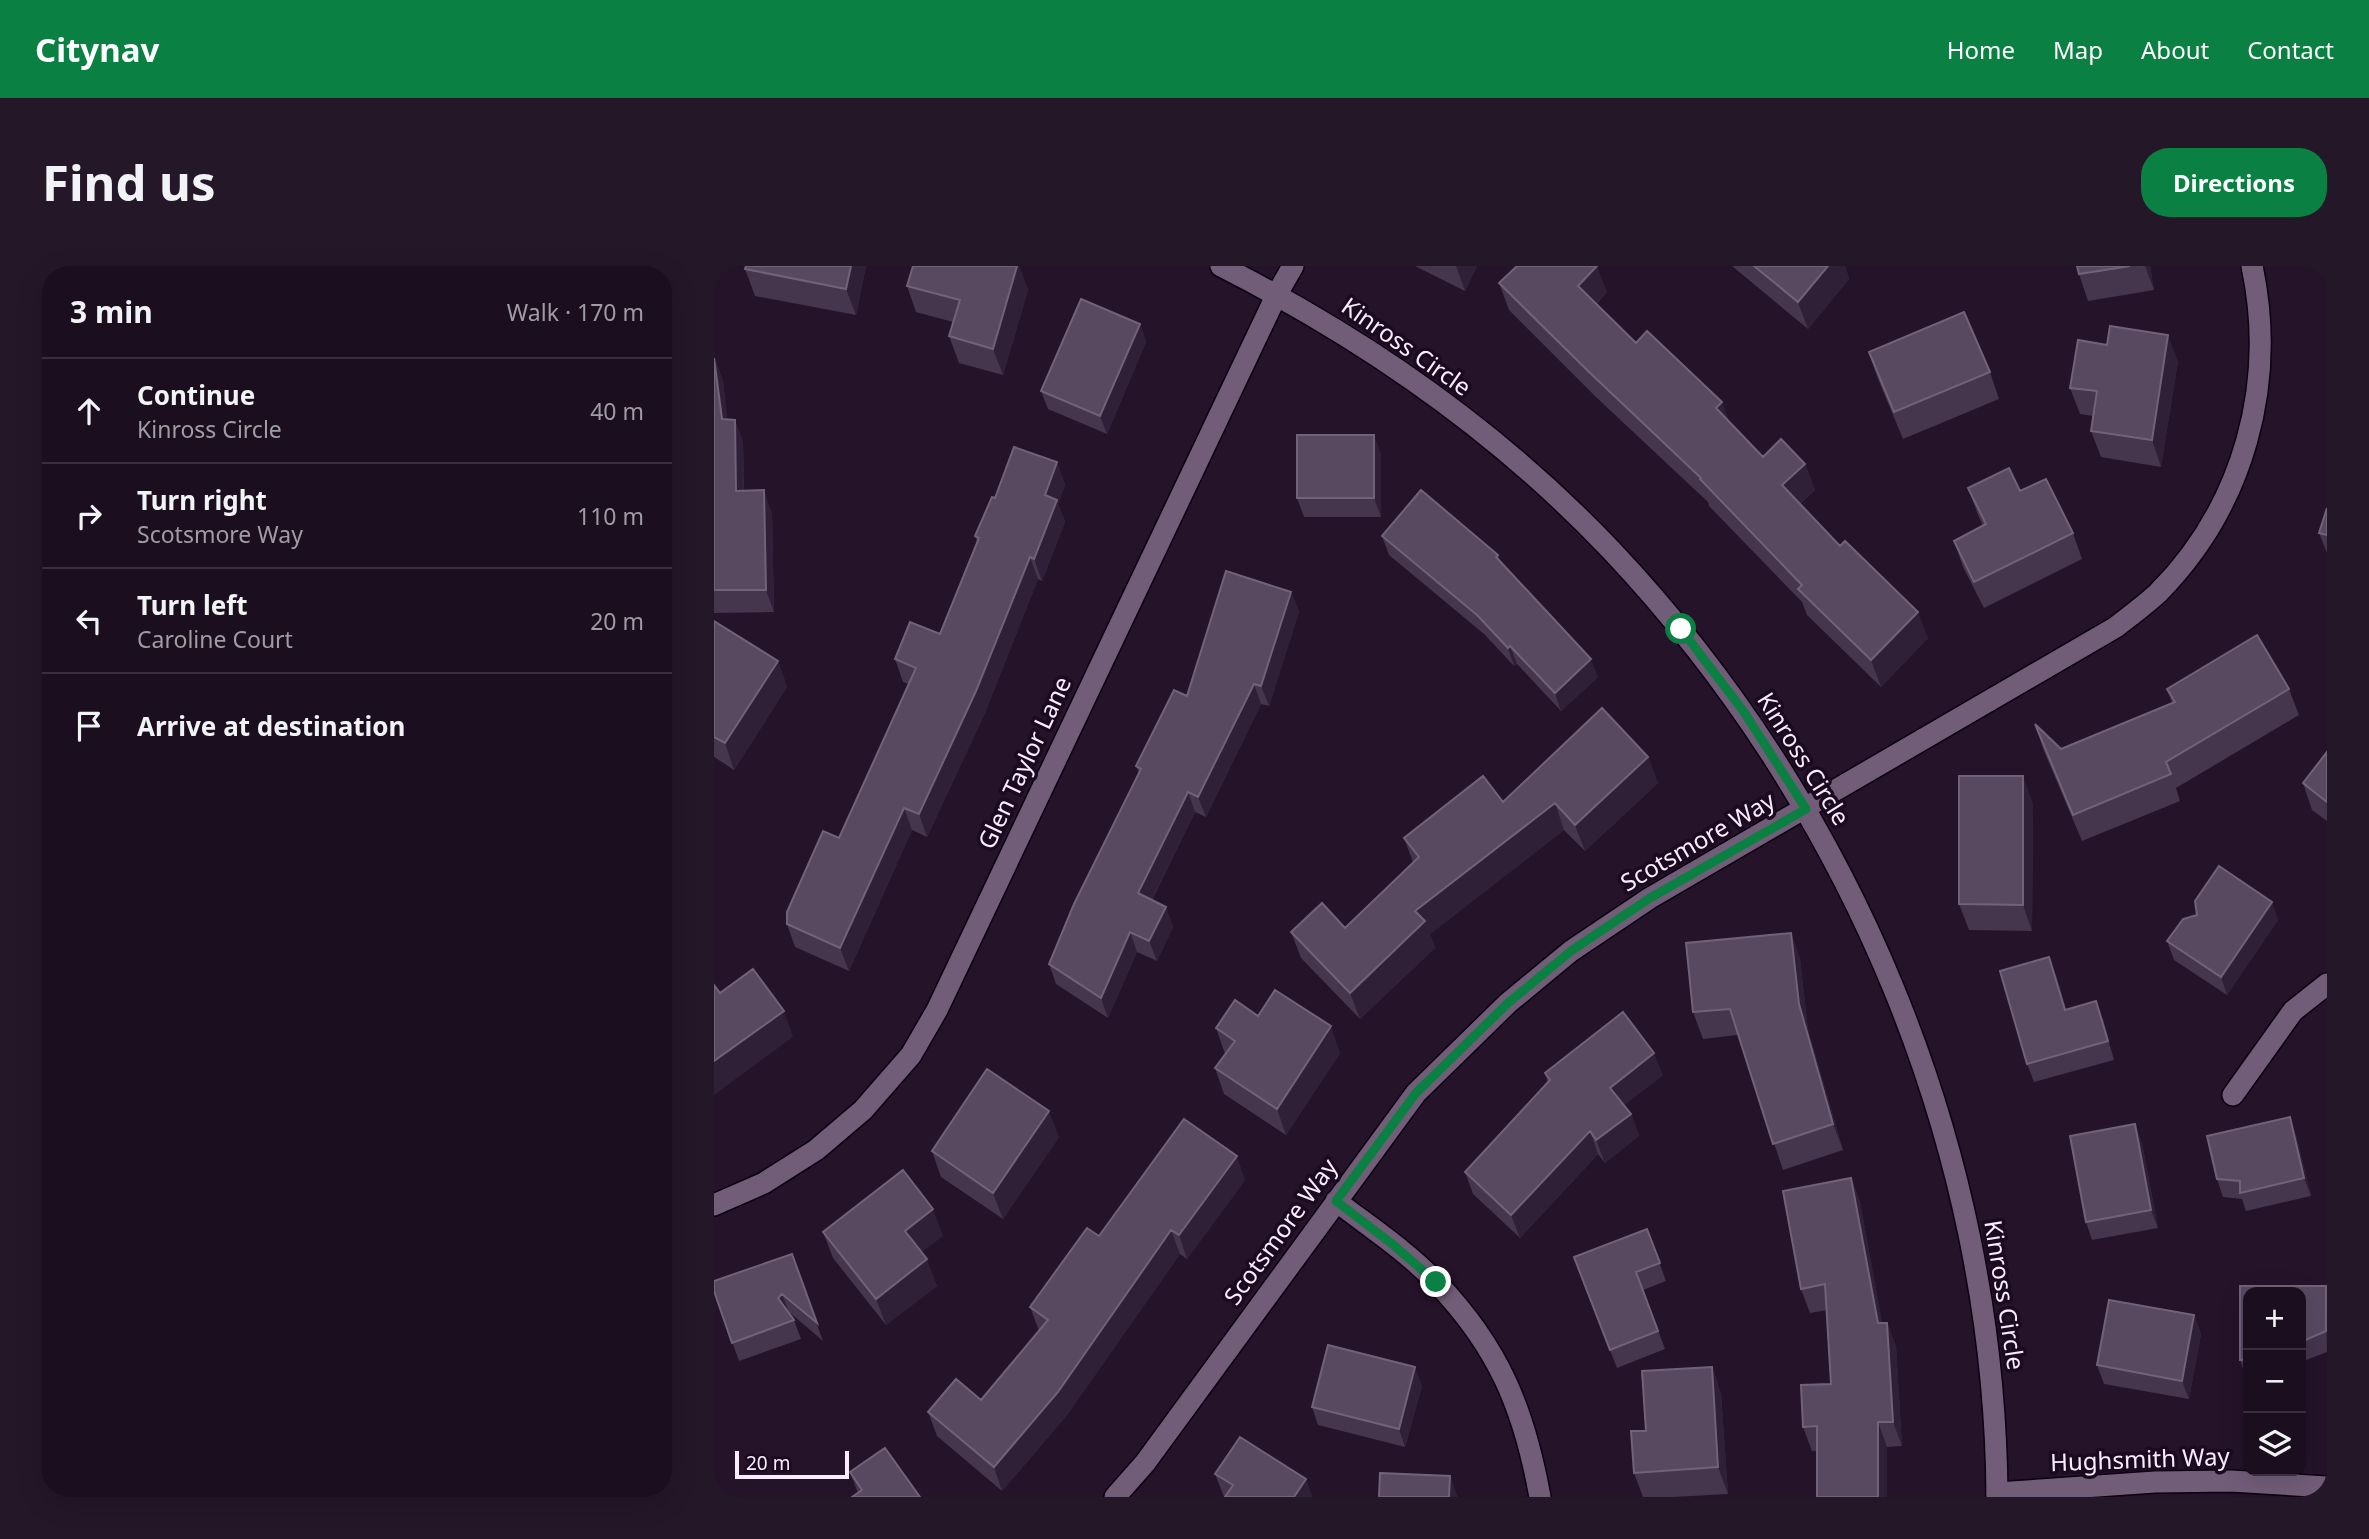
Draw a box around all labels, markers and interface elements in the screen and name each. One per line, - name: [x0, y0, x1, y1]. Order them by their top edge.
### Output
- text: Citynav: [35, 27, 159, 72]
- text: Home: [1947, 33, 2015, 66]
- text: Map: [2053, 33, 2103, 66]
- text: About: [2141, 33, 2209, 66]
- text: Contact: [2247, 33, 2334, 66]
- button: Directions: [2141, 148, 2327, 217]
- text: Find us: [42, 149, 216, 215]
- street label: Kinross Circle: [1336, 289, 1478, 403]
- text: 3 min: [70, 291, 153, 332]
- text: Walk · 170 m: [507, 296, 644, 328]
- text: Continue: [137, 377, 255, 413]
- icon: ahead: [70, 392, 108, 430]
- text: 40 m: [590, 395, 644, 427]
- text: Kinross Circle: [137, 413, 282, 445]
- text: Turn right: [137, 482, 267, 518]
- icon: right: [70, 497, 108, 535]
- text: 110 m: [577, 500, 644, 532]
- text: Scotsmore Way: [137, 518, 303, 550]
- text: Turn left: [137, 587, 248, 623]
- icon: left: [70, 602, 108, 640]
- text: 20 m: [590, 605, 644, 637]
- route start: [1665, 613, 1696, 644]
- text: Caroline Court: [137, 623, 293, 655]
- street label: Glen Taylor Lane: [969, 671, 1078, 854]
- street label: Kinross Circle: [1750, 685, 1858, 831]
- icon: arrive: [70, 707, 108, 745]
- text: Arrive at destination: [137, 708, 406, 744]
- street label: Scotsmore Way: [1614, 783, 1781, 898]
- street label: Scotsmore Way: [1216, 1151, 1344, 1311]
- street label: Kinross Circle: [1977, 1218, 2034, 1372]
- route end: [1420, 1266, 1451, 1297]
- map controls: [2243, 1287, 2306, 1476]
- button: +: [2243, 1287, 2306, 1350]
- button: −: [2243, 1350, 2306, 1413]
- button: layers: [2243, 1413, 2306, 1476]
- street label: Hughsmith Way: [2050, 1439, 2231, 1478]
- scale bar: [735, 1448, 849, 1480]
- text: 20 m: [746, 1450, 790, 1476]

